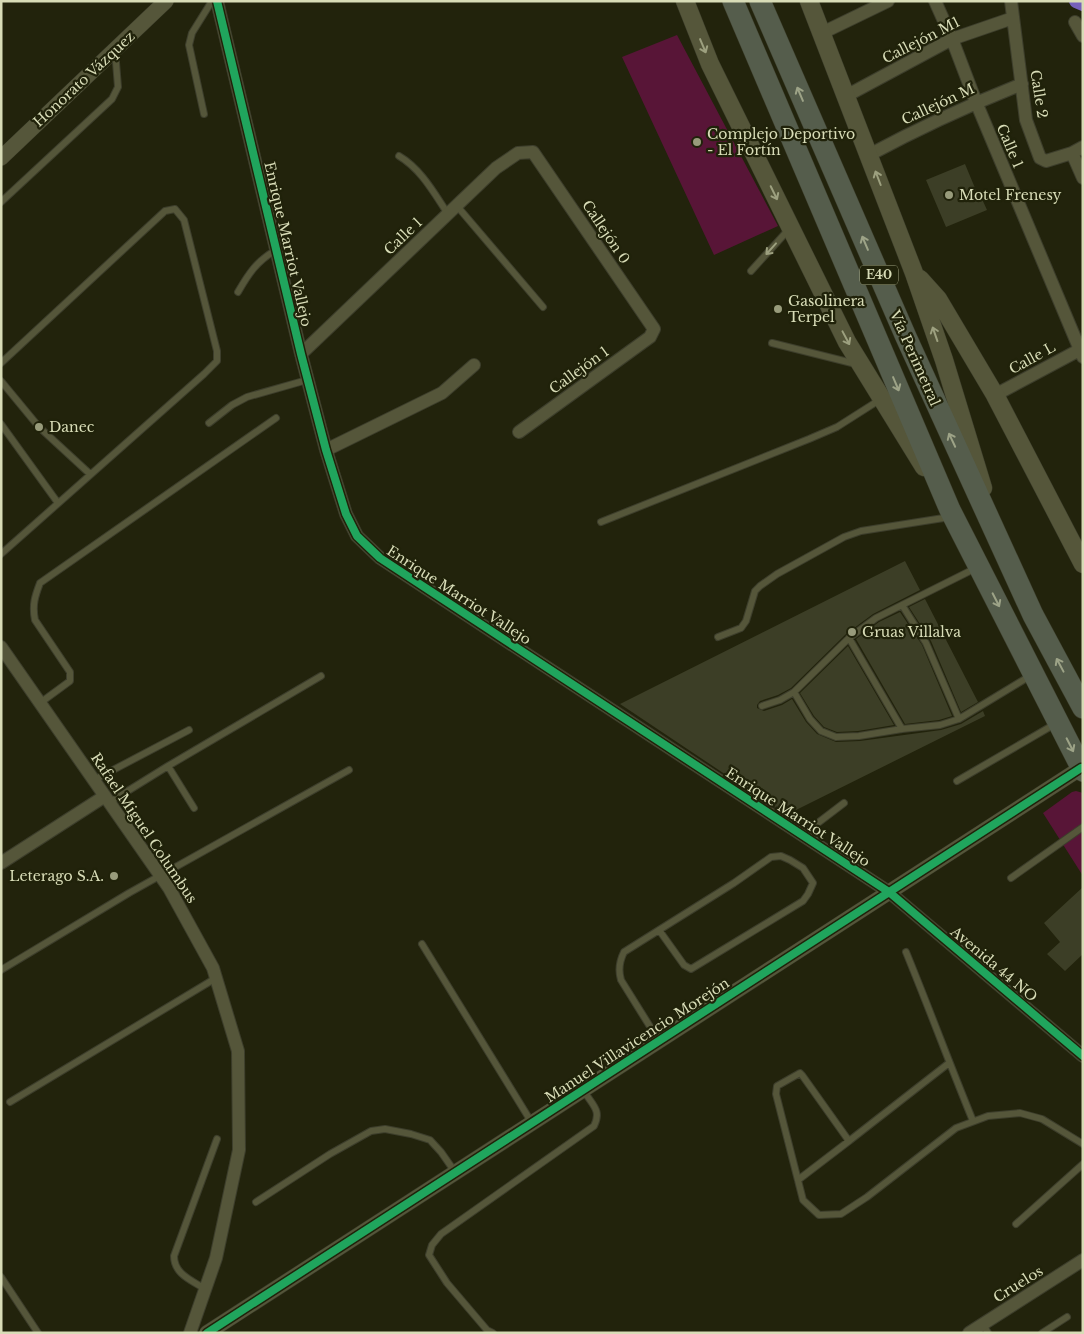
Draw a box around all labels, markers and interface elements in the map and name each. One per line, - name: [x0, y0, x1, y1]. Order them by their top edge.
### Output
- street label: Callejón M1: [879, 13, 963, 67]
- street label: Honorato Vázquez: [29, 27, 139, 131]
- one-way arrow: [699, 38, 709, 53]
- street label: Calle 2: [1026, 69, 1052, 119]
- street label: Callejón M: [899, 79, 977, 129]
- one-way arrow: [795, 87, 805, 102]
- street label: Calle 1: [993, 121, 1027, 171]
- place label: Complejo Deportivo - El Fortín: [707, 125, 855, 159]
- marker: Complejo Deportivo - El Fortín: [691, 136, 703, 148]
- street label: Enrique Marriot Vallejo: [260, 160, 316, 328]
- one-way arrow: [873, 171, 882, 187]
- one-way arrow: [769, 185, 779, 200]
- place label: Motel Frenesy: [959, 186, 1062, 204]
- marker: Motel Frenesy: [943, 189, 955, 201]
- street label: Callejón 0: [578, 197, 634, 267]
- street label: Calle 1: [380, 213, 426, 259]
- one-way arrow: [859, 236, 869, 251]
- one-way arrow: [765, 243, 776, 256]
- road number: E40: [860, 266, 898, 284]
- place label: Gasolinera Terpel: [788, 292, 865, 326]
- marker: Gasolinera Terpel: [772, 303, 784, 315]
- street label: Vía Perimetral: [885, 306, 944, 409]
- one-way arrow: [930, 327, 939, 342]
- one-way arrow: [841, 331, 851, 346]
- street label: Calle L: [1006, 338, 1058, 378]
- street label: Callejón 1: [546, 342, 612, 398]
- one-way arrow: [892, 376, 902, 391]
- place label: Danec: [49, 418, 95, 436]
- marker: Danec: [33, 421, 45, 433]
- one-way arrow: [947, 432, 957, 447]
- street label: Enrique Marriot Vallejo: [383, 541, 535, 649]
- one-way arrow: [992, 593, 1002, 608]
- place label: Gruas Villalva: [862, 623, 961, 641]
- marker: Gruas Villalva: [846, 626, 858, 638]
- one-way arrow: [1055, 658, 1064, 673]
- one-way arrow: [1065, 738, 1075, 753]
- street label: Rafael Miguel Columbus: [87, 749, 201, 907]
- street label: Enrique Marriot Vallejo: [722, 763, 874, 871]
- place label: Leterago S.A.: [9, 867, 104, 885]
- marker: Leterago S.A.: [108, 870, 120, 882]
- street label: Avenida 44 NO: [946, 922, 1041, 1006]
- street label: Manuel Villavicencio Morejón: [542, 973, 733, 1106]
- street label: Cruelos: [990, 1262, 1046, 1306]

